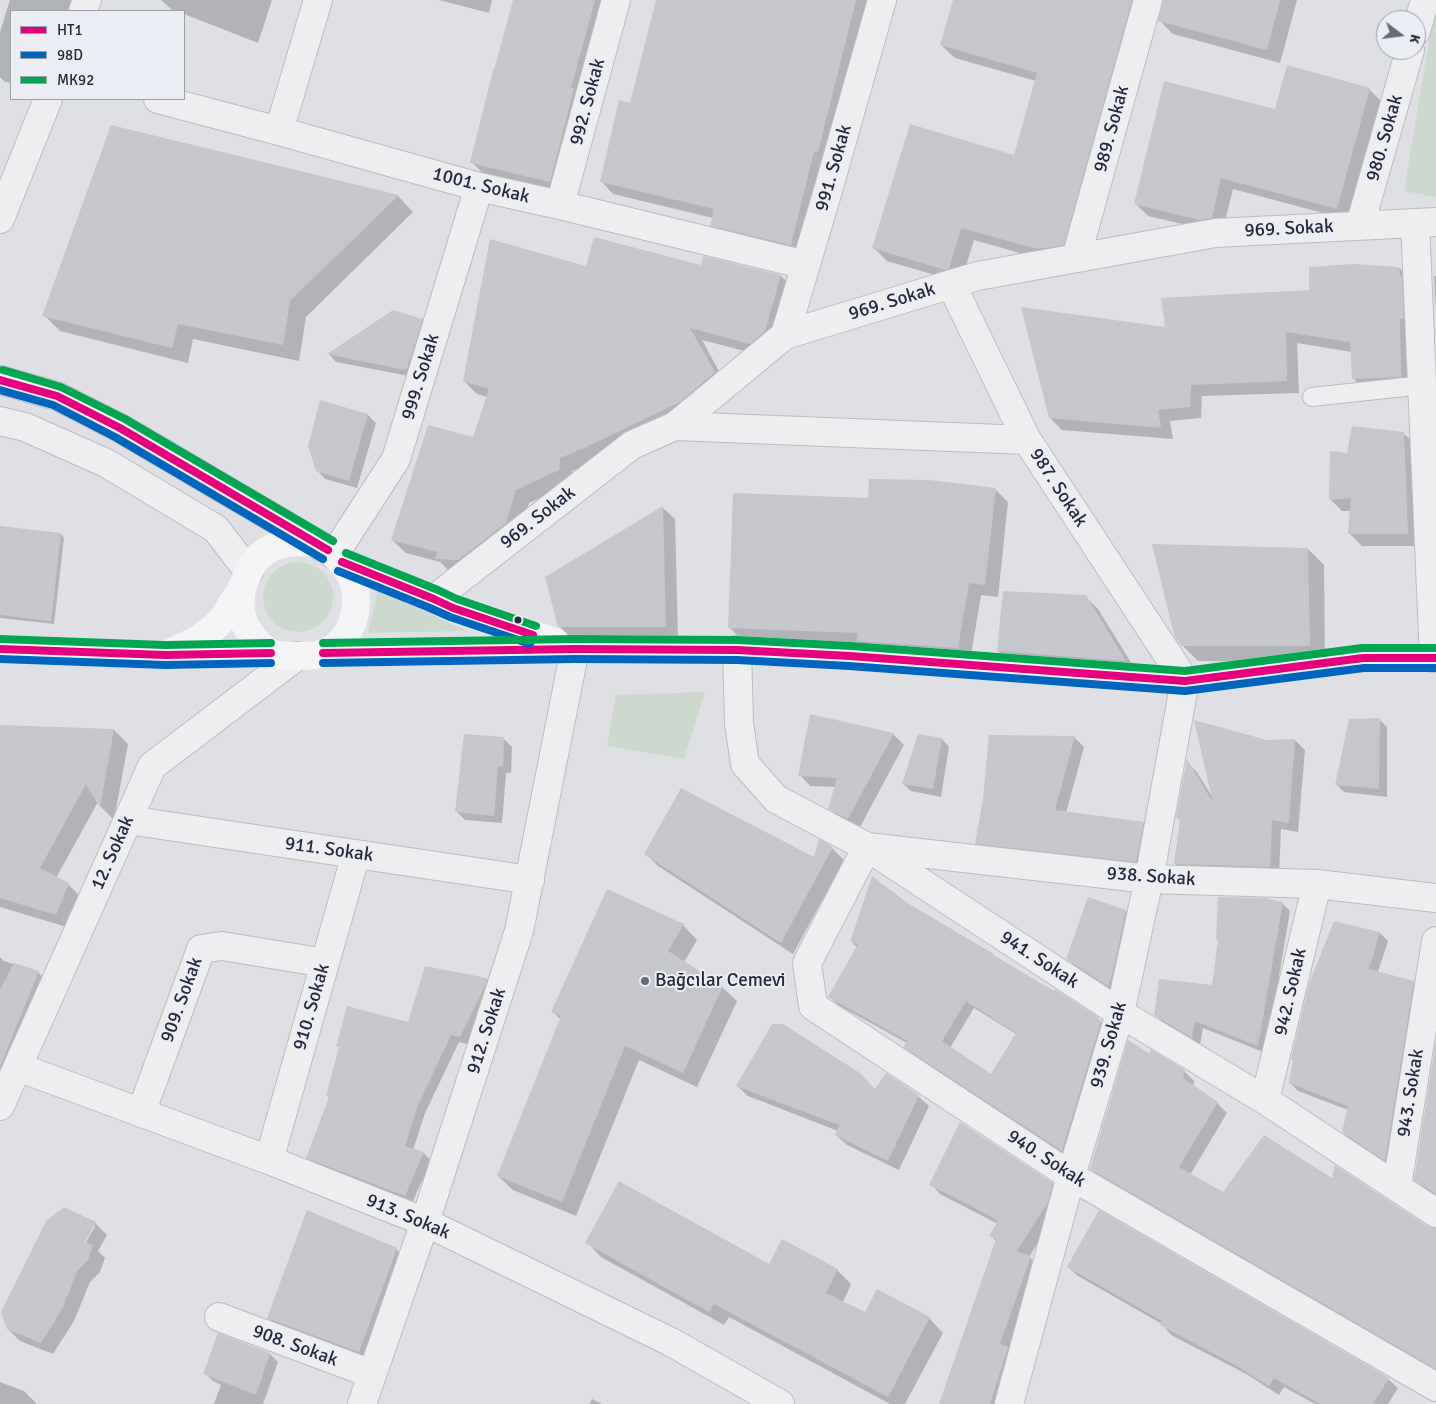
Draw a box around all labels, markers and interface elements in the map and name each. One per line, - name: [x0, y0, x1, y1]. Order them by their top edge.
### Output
- legend: [10, 10, 185, 100]
- north arrow: [1376, 10, 1426, 60]
- text: HT1: [57, 21, 83, 39]
- text: K: [1406, 32, 1424, 45]
- text: 98D: [57, 46, 83, 64]
- street label: 992. Sokak: [565, 56, 611, 148]
- text: MK92: [57, 71, 94, 89]
- street label: 989. Sokak: [1089, 83, 1135, 175]
- street label: 980. Sokak: [1362, 92, 1408, 184]
- street label: 991. Sokak: [811, 122, 857, 214]
- street label: 1001. Sokak: [430, 163, 532, 209]
- street label: 969. Sokak: [1244, 215, 1334, 243]
- street label: 969. Sokak: [846, 278, 938, 326]
- street label: 999. Sokak: [397, 331, 445, 423]
- street label: 987. Sokak: [1024, 444, 1092, 532]
- street label: 969. Sokak: [496, 482, 580, 554]
- unlabelled marker: [513, 615, 523, 625]
- street label: 12. Sokak: [87, 812, 139, 894]
- street label: 911. Sokak: [283, 833, 375, 867]
- street label: 938. Sokak: [1106, 863, 1196, 891]
- street label: 941. Sokak: [995, 926, 1083, 994]
- street label: 942. Sokak: [1270, 946, 1312, 1038]
- street label: 909. Sokak: [156, 954, 208, 1046]
- street label: 910. Sokak: [289, 961, 335, 1053]
- place label: Bağcılar Cemevi: [655, 970, 786, 992]
- marker: Bağcılar Cemevi: [639, 975, 651, 987]
- street label: 912. Sokak: [462, 985, 512, 1077]
- street label: 939. Sokak: [1086, 999, 1132, 1091]
- street label: 943. Sokak: [1393, 1047, 1429, 1139]
- street label: 940. Sokak: [1002, 1125, 1090, 1193]
- street label: 913. Sokak: [363, 1189, 453, 1245]
- street label: 908. Sokak: [249, 1320, 341, 1372]

